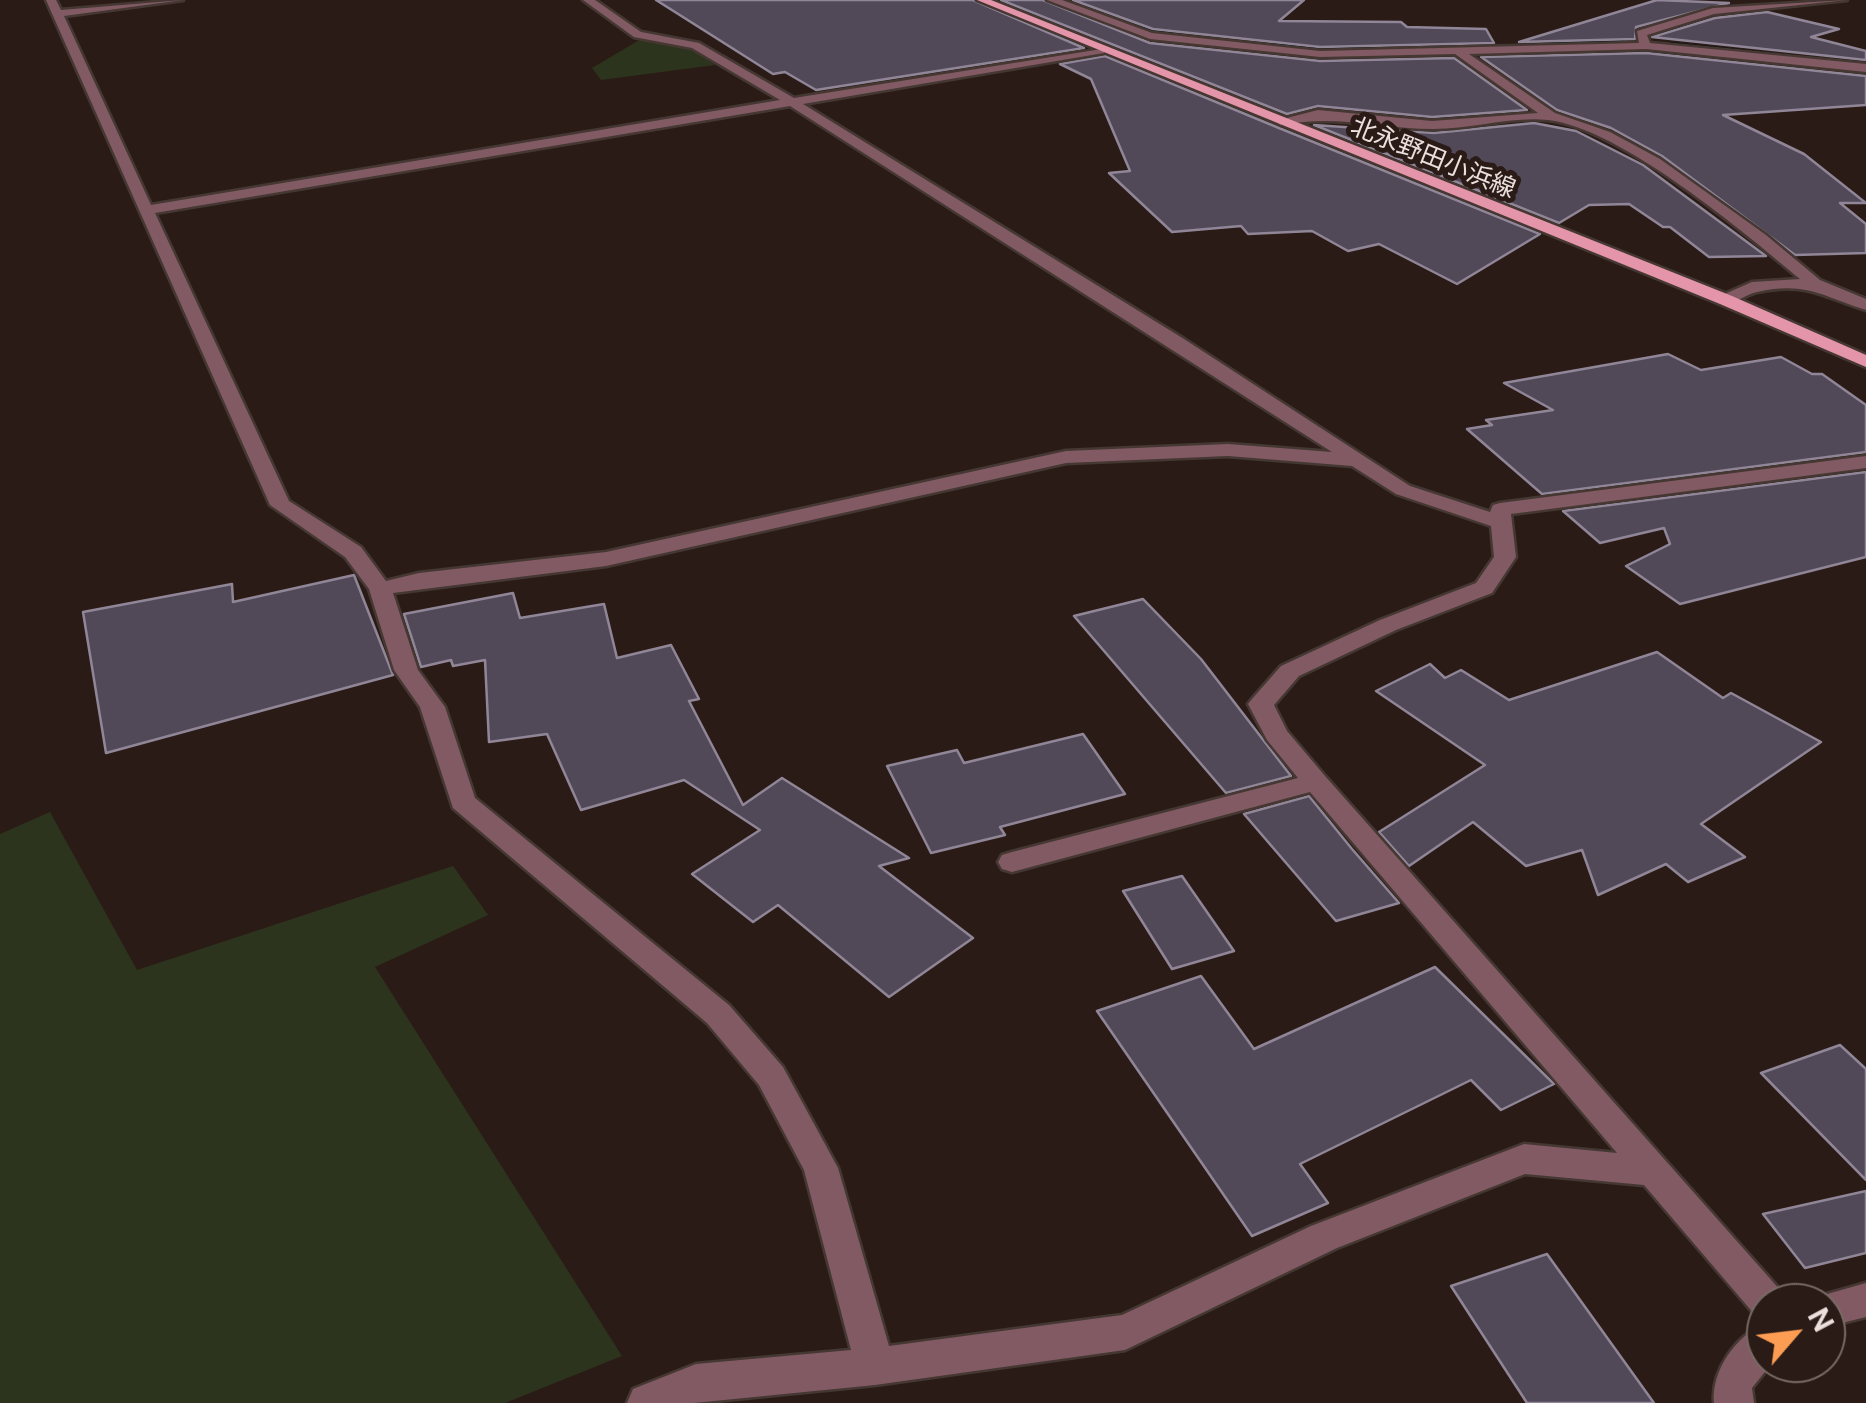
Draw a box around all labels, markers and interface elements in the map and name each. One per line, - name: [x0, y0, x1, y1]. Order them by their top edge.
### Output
- street label: 北永野田小浜線: [1346, 111, 1520, 205]
- north arrow: [1746, 1283, 1846, 1383]
- text: N: [1801, 1302, 1841, 1337]

